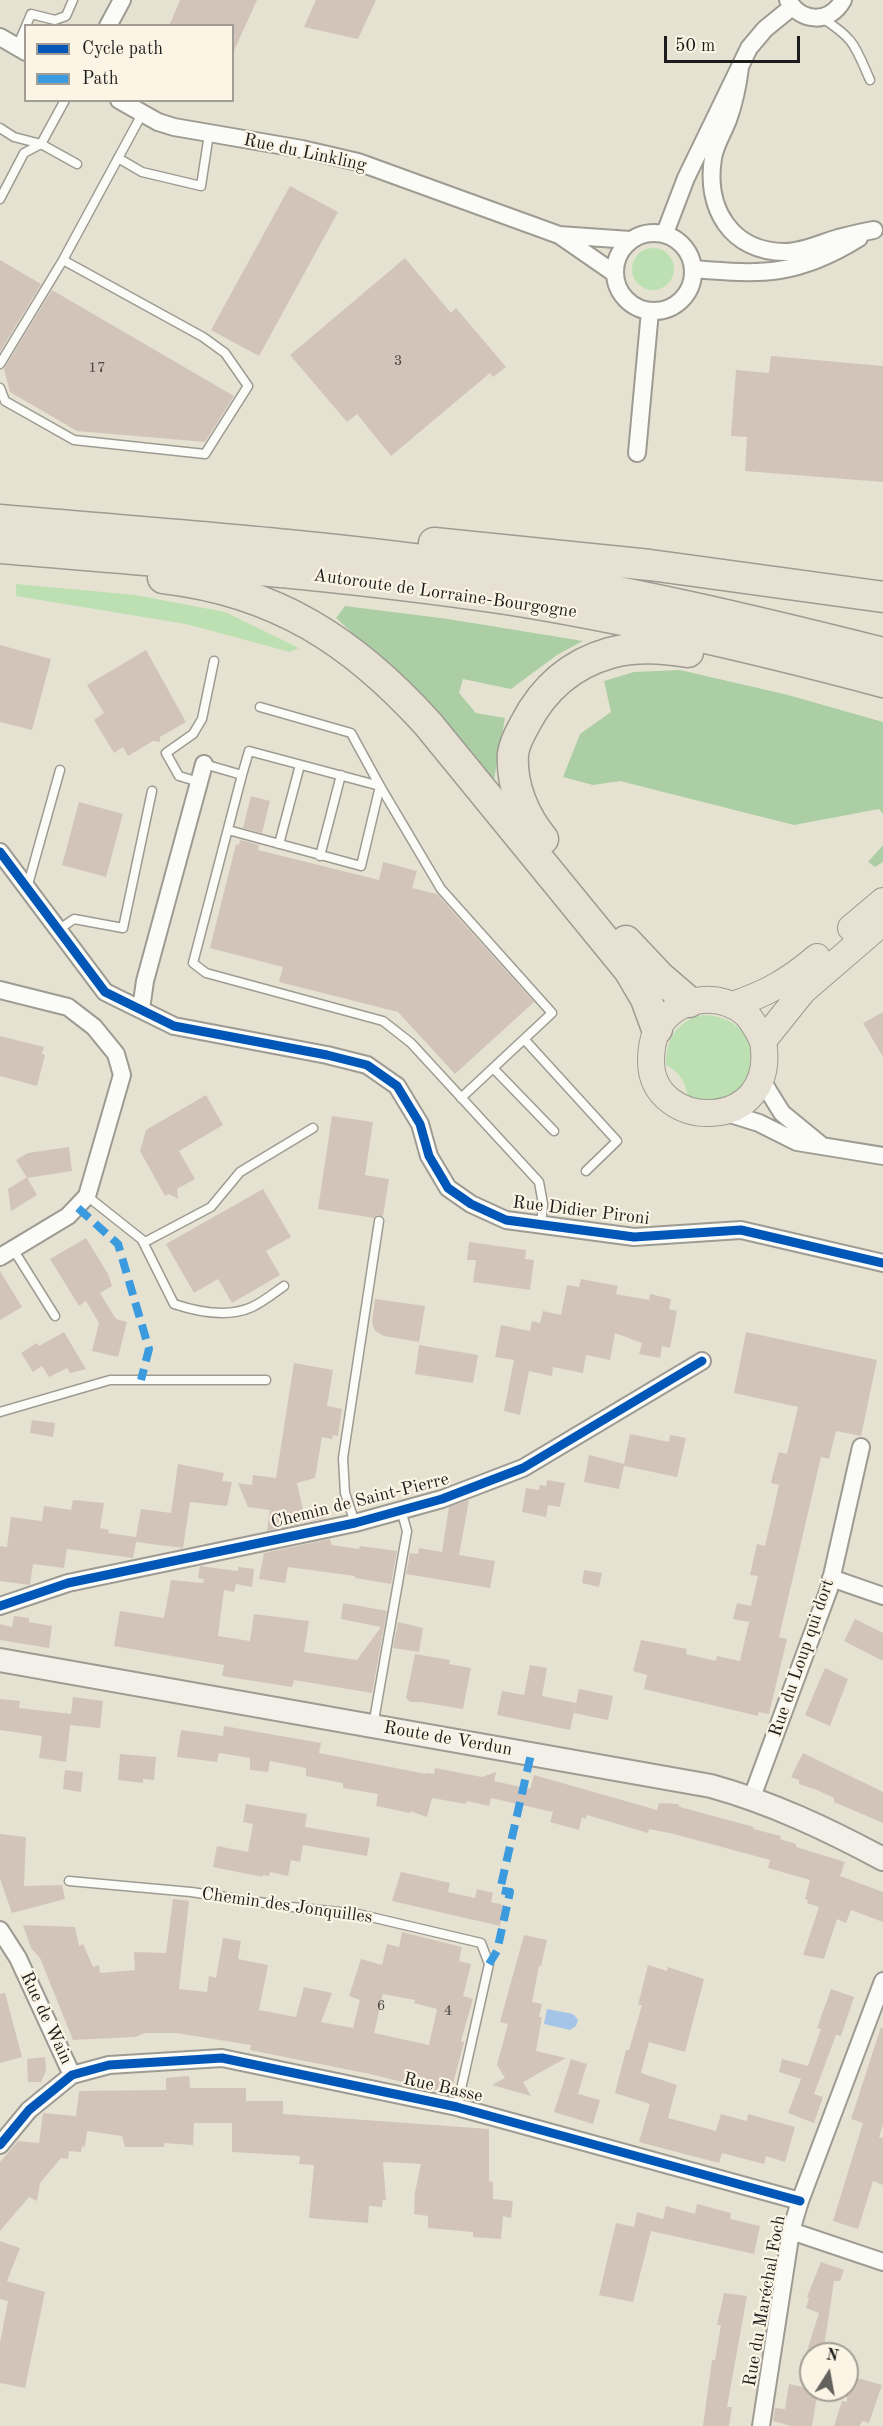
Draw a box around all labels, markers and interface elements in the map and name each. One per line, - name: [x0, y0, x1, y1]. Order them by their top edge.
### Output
- legend: [24, 24, 234, 102]
- scale bar: [667, 24, 804, 62]
- text: 50 m: [675, 37, 715, 55]
- text: Cycle path: [82, 40, 163, 58]
- text: Path: [82, 70, 118, 88]
- street label: Rue du Linkling: [242, 129, 368, 177]
- house number: 3: [394, 352, 402, 370]
- house number: 17: [88, 359, 106, 377]
- street label: Autoroute de Lorraine-Bourgogne: [312, 565, 578, 623]
- street label: Rue Didier Pironi: [511, 1192, 651, 1230]
- street label: Chemin de Saint-Pierre: [269, 1468, 451, 1534]
- street label: Rue du Loup qui dort: [765, 1576, 839, 1740]
- street label: Route de Verdun: [382, 1717, 514, 1761]
- street label: Chemin des Jonquilles: [200, 1883, 374, 1929]
- street label: Rue de Wain: [15, 1968, 77, 2068]
- house number: 6: [377, 1997, 385, 2015]
- house number: 4: [444, 2002, 452, 2020]
- street label: Rue Basse: [401, 2068, 485, 2108]
- street label: Rue du Maréchal Foch: [739, 2214, 791, 2388]
- north arrow: [799, 2342, 859, 2402]
- text: N: [825, 2347, 840, 2365]

